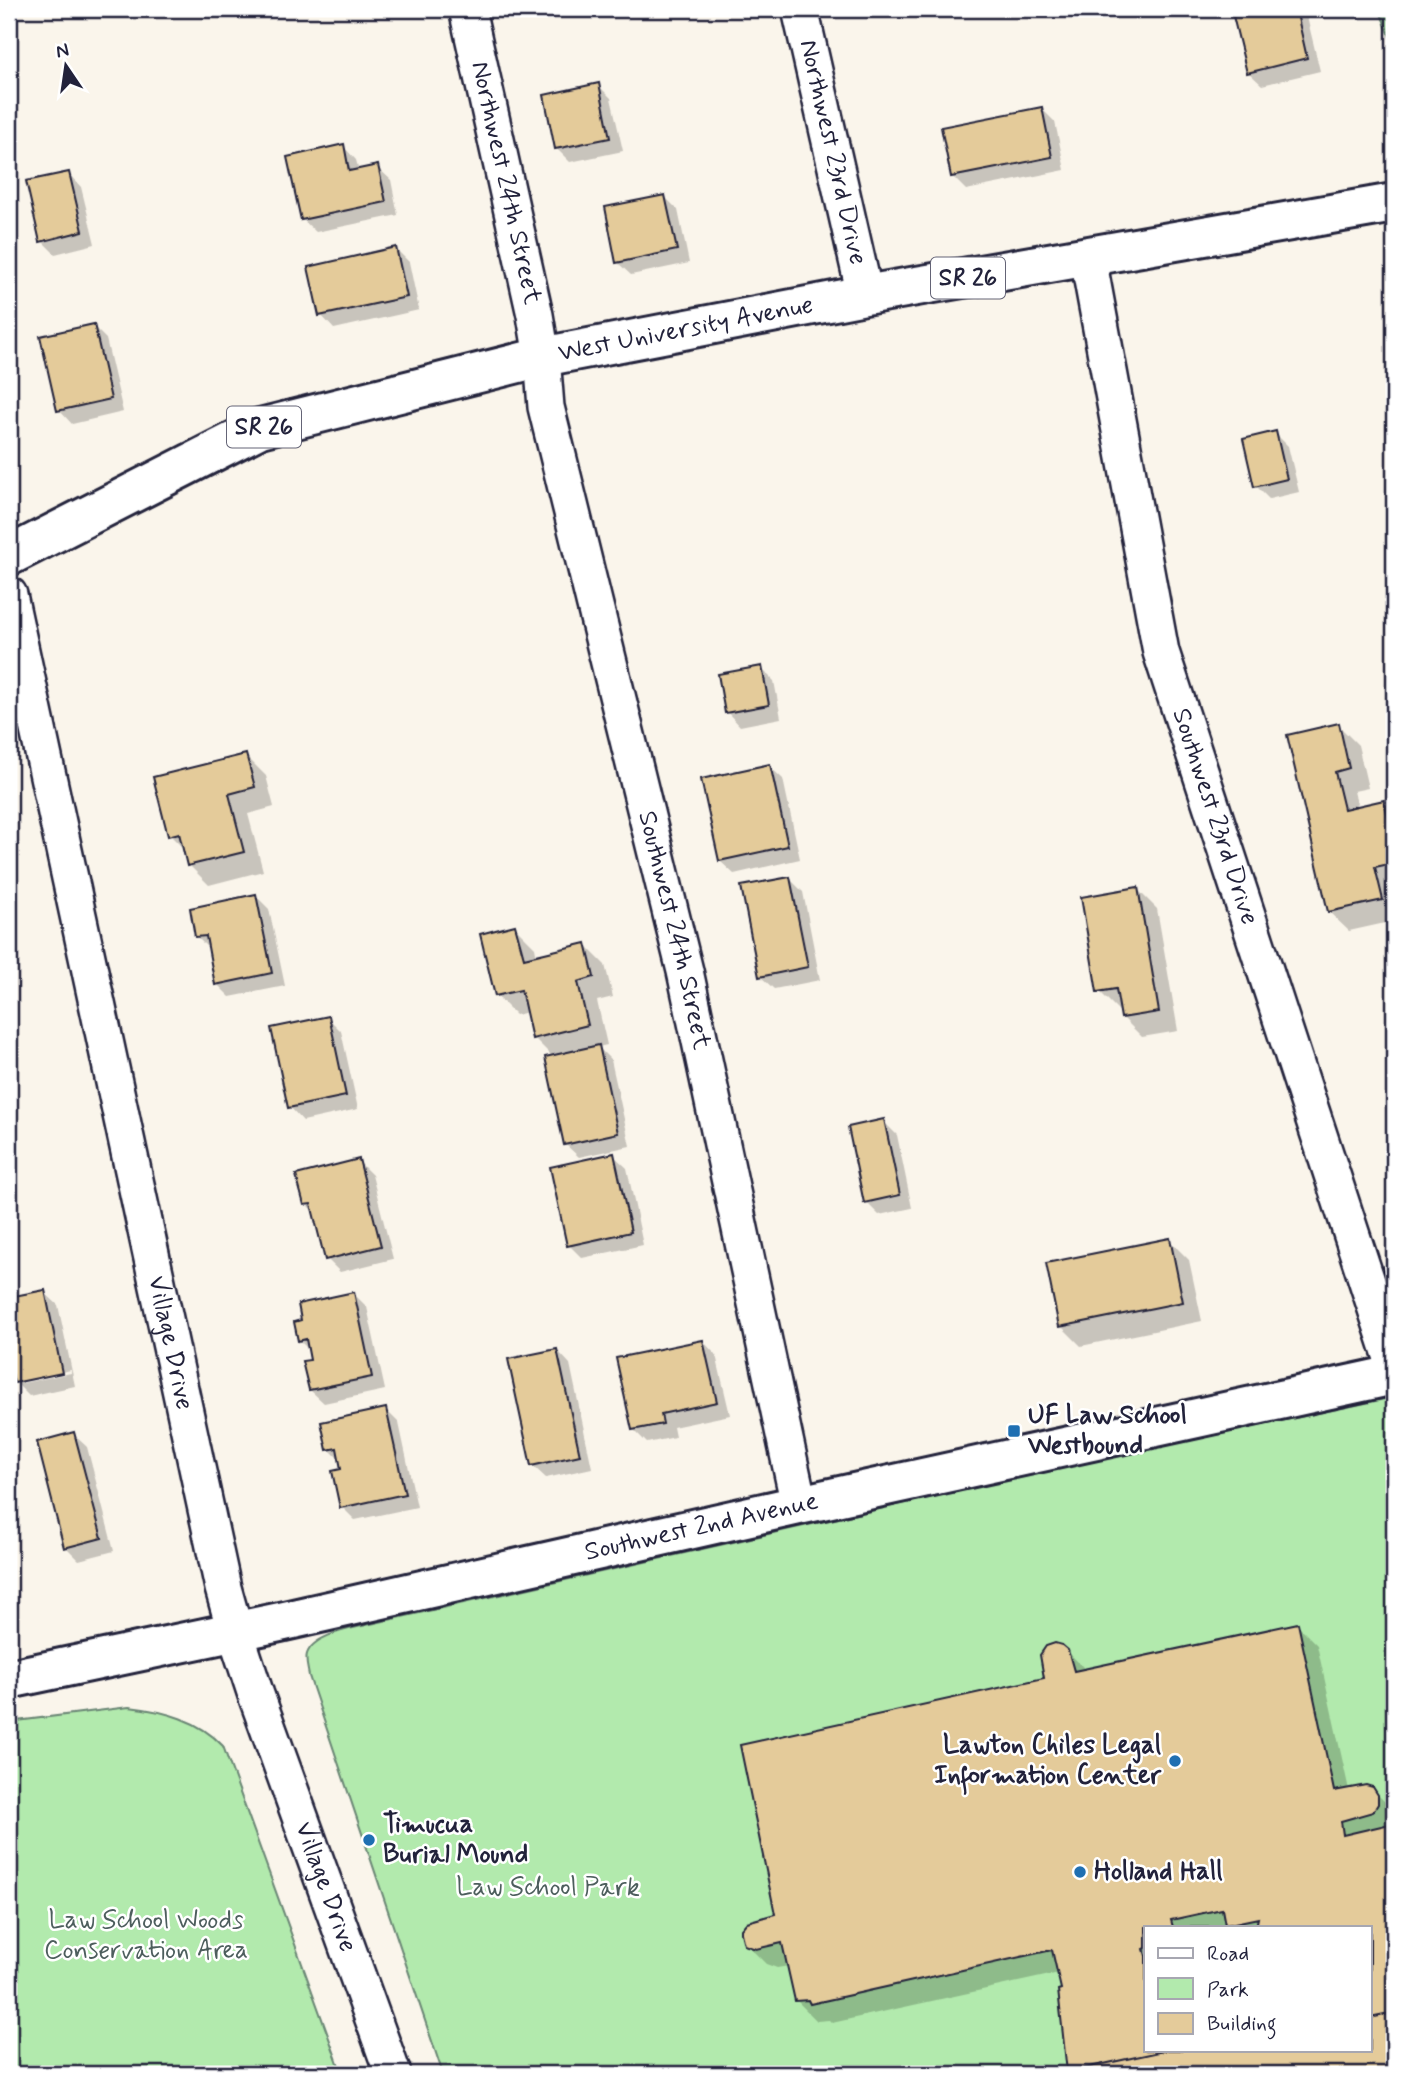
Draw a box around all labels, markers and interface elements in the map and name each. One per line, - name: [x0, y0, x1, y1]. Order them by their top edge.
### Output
- north arrow: [32, 32, 102, 102]
- text: N: [54, 37, 71, 65]
- street label: Northwest 23rd Drive: [791, 37, 875, 268]
- street label: Northwest 24th Street: [462, 58, 549, 308]
- road number: SR 26: [931, 258, 1005, 298]
- street label: West University Avenue: [556, 288, 816, 370]
- road number: SR 26: [227, 406, 301, 448]
- street label: Southwest 23rd Drive: [1164, 704, 1266, 929]
- street label: Southwest 24th Street: [629, 807, 718, 1053]
- street label: Village Drive: [139, 1273, 201, 1413]
- place label: UF Law School Westbound: [1027, 1399, 1187, 1463]
- marker: UF Law School Westbound: [1006, 1423, 1022, 1439]
- street label: Southwest 2nd Avenue: [582, 1484, 822, 1570]
- place label: Lawton Chiles Legal Information Center: [934, 1729, 1162, 1795]
- marker: Lawton Chiles Legal Information Center: [1167, 1753, 1183, 1769]
- place label: Timucua Burial Mound: [383, 1808, 528, 1872]
- street label: Village Drive: [286, 1817, 365, 1957]
- marker: Timucua Burial Mound: [361, 1832, 377, 1848]
- place label: Holland Hall: [1094, 1855, 1223, 1889]
- marker: Holland Hall: [1072, 1864, 1088, 1880]
- park label: Law School Park: [456, 1871, 640, 1905]
- park label: Law School Woods Conservation Area: [44, 1904, 248, 1968]
- legend: [1144, 1926, 1372, 2052]
- text: Road: [1207, 1940, 1249, 1968]
- text: Park: [1207, 1976, 1249, 2004]
- text: Building: [1207, 2010, 1277, 2040]

